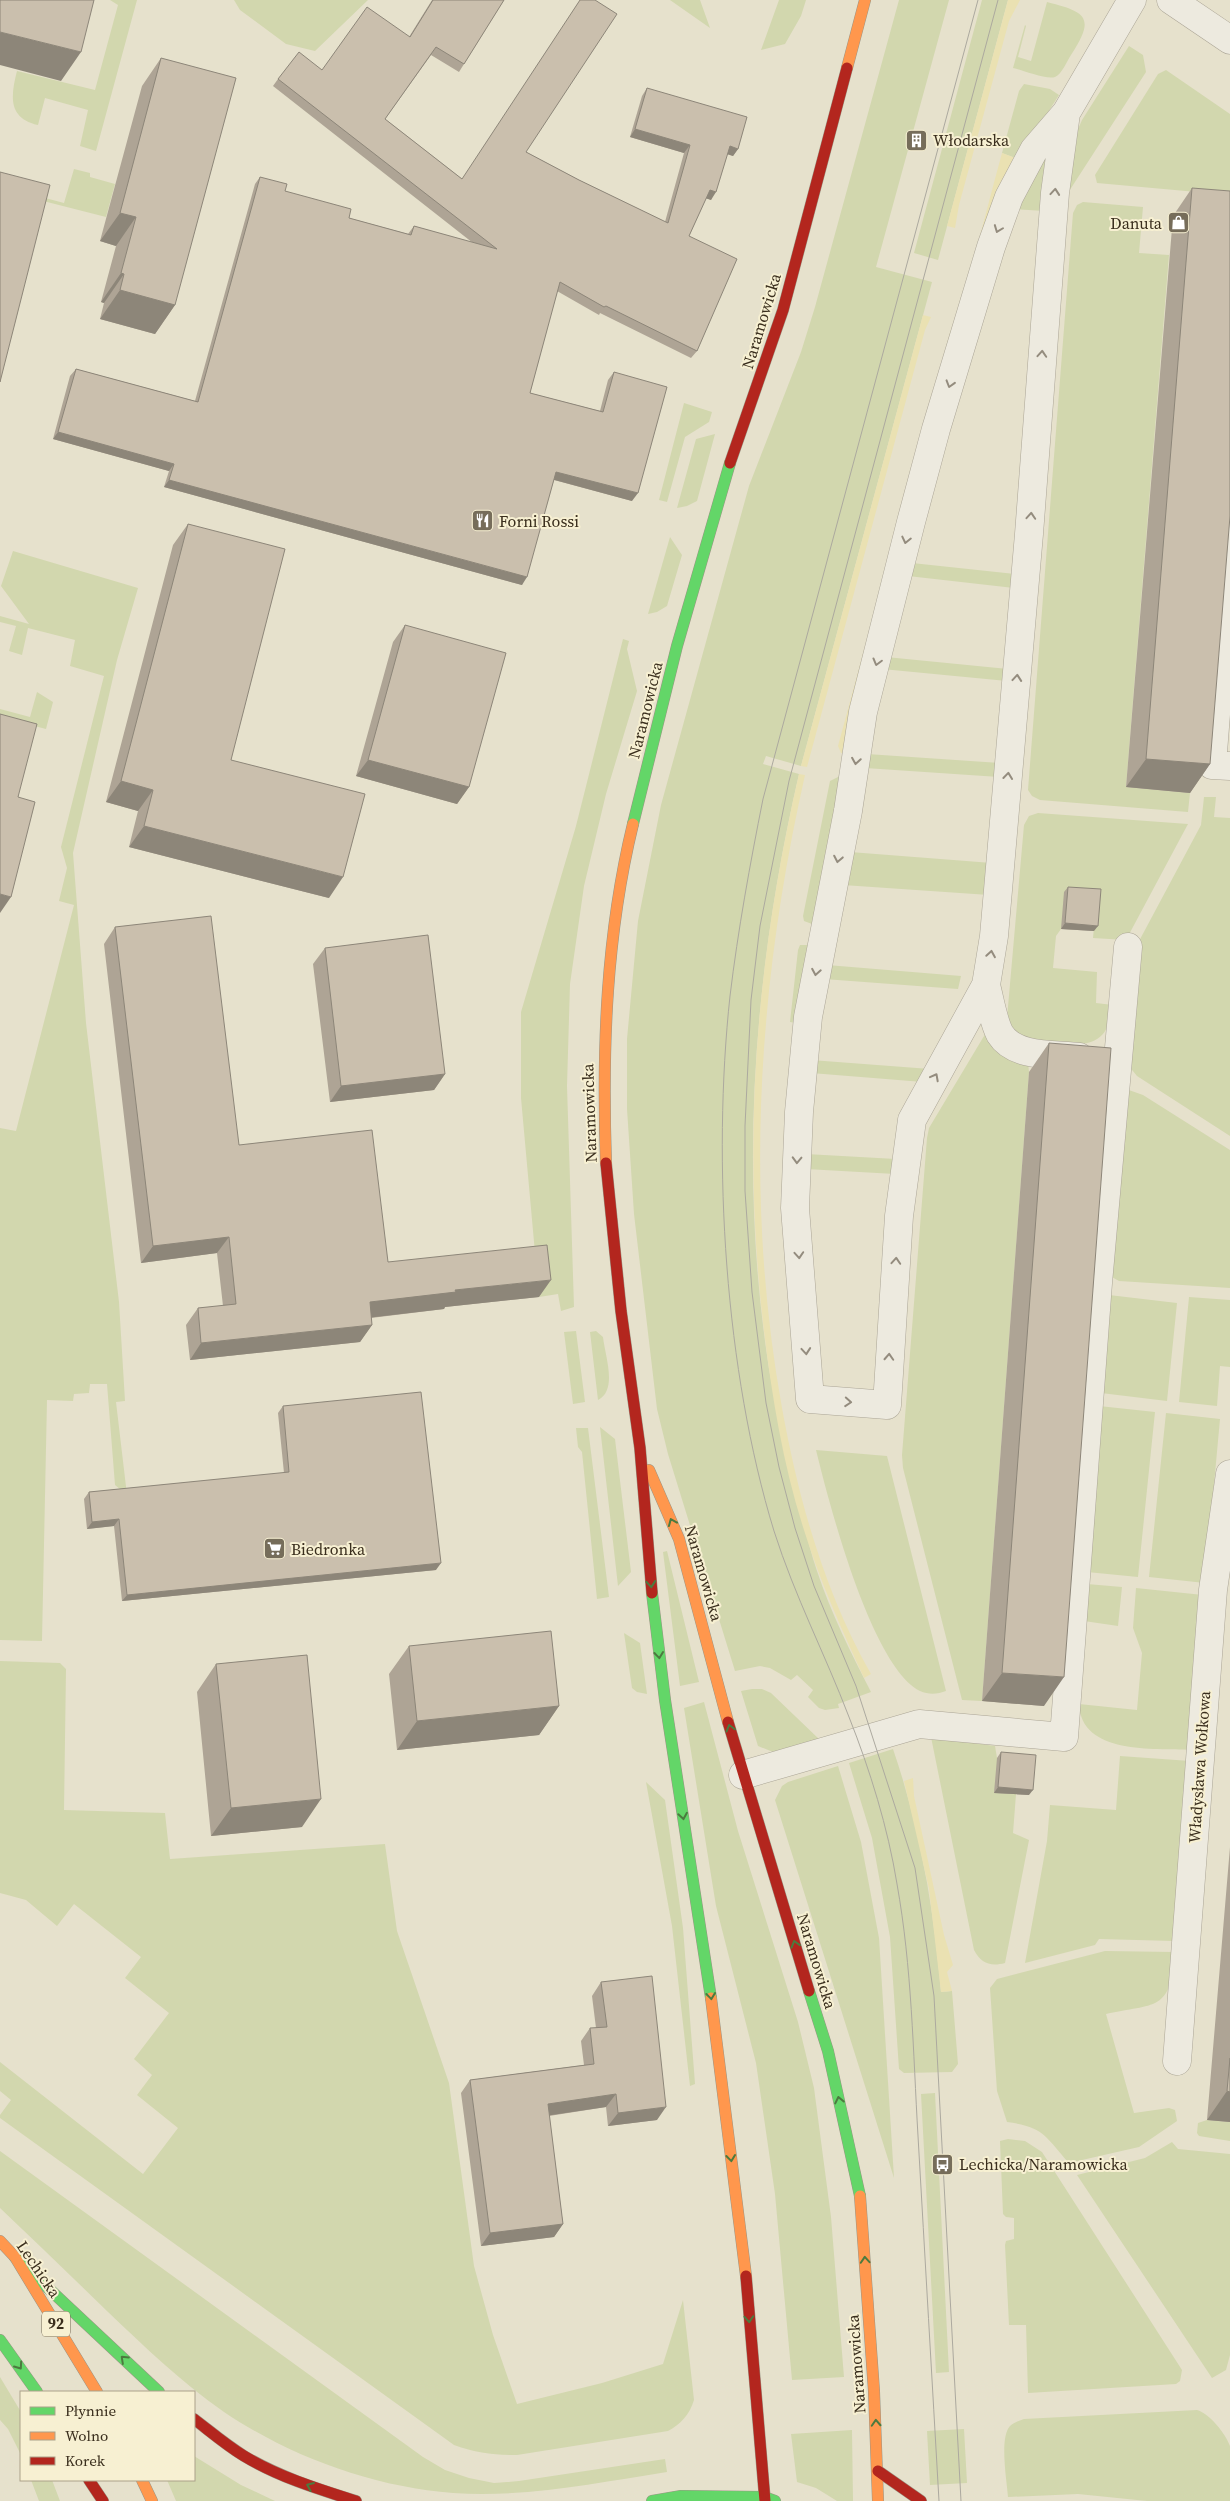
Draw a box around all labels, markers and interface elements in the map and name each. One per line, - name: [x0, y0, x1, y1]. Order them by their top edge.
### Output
- building icon: Włodarska: [905, 128, 929, 152]
- place label: Włodarska: [933, 129, 1010, 151]
- one-way arrow: [1050, 188, 1061, 196]
- shop icon: Danuta: [1166, 211, 1190, 235]
- place label: Danuta: [1110, 212, 1163, 234]
- one-way arrow: [993, 224, 1003, 232]
- street label: Naramowicka: [736, 270, 786, 372]
- one-way arrow: [1037, 350, 1048, 358]
- one-way arrow: [946, 379, 956, 388]
- restaurant icon: Forni Rossi: [471, 509, 495, 533]
- place label: Forni Rossi: [499, 510, 579, 532]
- one-way arrow: [1025, 512, 1036, 520]
- one-way arrow: [901, 536, 912, 545]
- one-way arrow: [872, 657, 883, 666]
- street label: Naramowicka: [622, 658, 668, 761]
- one-way arrow: [1011, 674, 1022, 682]
- one-way arrow: [851, 756, 861, 765]
- one-way arrow: [1002, 771, 1013, 779]
- one-way arrow: [833, 855, 844, 864]
- one-way arrow: [986, 950, 996, 959]
- one-way arrow: [811, 967, 822, 976]
- street label: Naramowicka: [576, 1062, 602, 1163]
- one-way arrow: [928, 1074, 938, 1083]
- one-way arrow: [792, 1156, 802, 1164]
- one-way arrow: [793, 1252, 804, 1260]
- one-way arrow: [890, 1256, 901, 1264]
- one-way arrow: [800, 1347, 811, 1355]
- one-way arrow: [884, 1353, 895, 1361]
- one-way arrow: [844, 1397, 852, 1408]
- one-way arrow: [667, 1518, 677, 1526]
- street label: Naramowicka: [680, 1522, 728, 1624]
- supermarket icon: Biedronka: [263, 1537, 287, 1561]
- place label: Biedronka: [291, 1538, 366, 1560]
- one-way arrow: [646, 1580, 657, 1588]
- one-way arrow: [653, 1652, 664, 1660]
- street label: Władysława Wołkowa: [1183, 1689, 1215, 1844]
- one-way arrow: [726, 1725, 736, 1733]
- one-way arrow: [678, 1812, 688, 1820]
- street label: Naramowicka: [792, 1910, 842, 2012]
- one-way arrow: [791, 1940, 801, 1949]
- one-way arrow: [705, 1993, 716, 2001]
- one-way arrow: [834, 2096, 845, 2105]
- bus stop icon: Lechicka/Naramowicka: [931, 2152, 955, 2176]
- one-way arrow: [726, 2153, 736, 2162]
- place label: Lechicka/Naramowicka: [959, 2153, 1128, 2175]
- street label: Lechicka: [12, 2236, 67, 2302]
- one-way arrow: [860, 2256, 871, 2264]
- road number: 92: [42, 2312, 70, 2336]
- street label: Naramowicka: [842, 2313, 870, 2414]
- one-way arrow: [743, 2315, 754, 2323]
- one-way arrow: [120, 2356, 129, 2365]
- one-way arrow: [13, 2360, 22, 2370]
- legend: [20, 2391, 195, 2481]
- text: Płynnie: [65, 2400, 116, 2421]
- one-way arrow: [870, 2418, 881, 2426]
- text: Wolno: [65, 2425, 108, 2446]
- text: Korek: [65, 2450, 106, 2471]
- one-way arrow: [306, 2481, 315, 2492]

